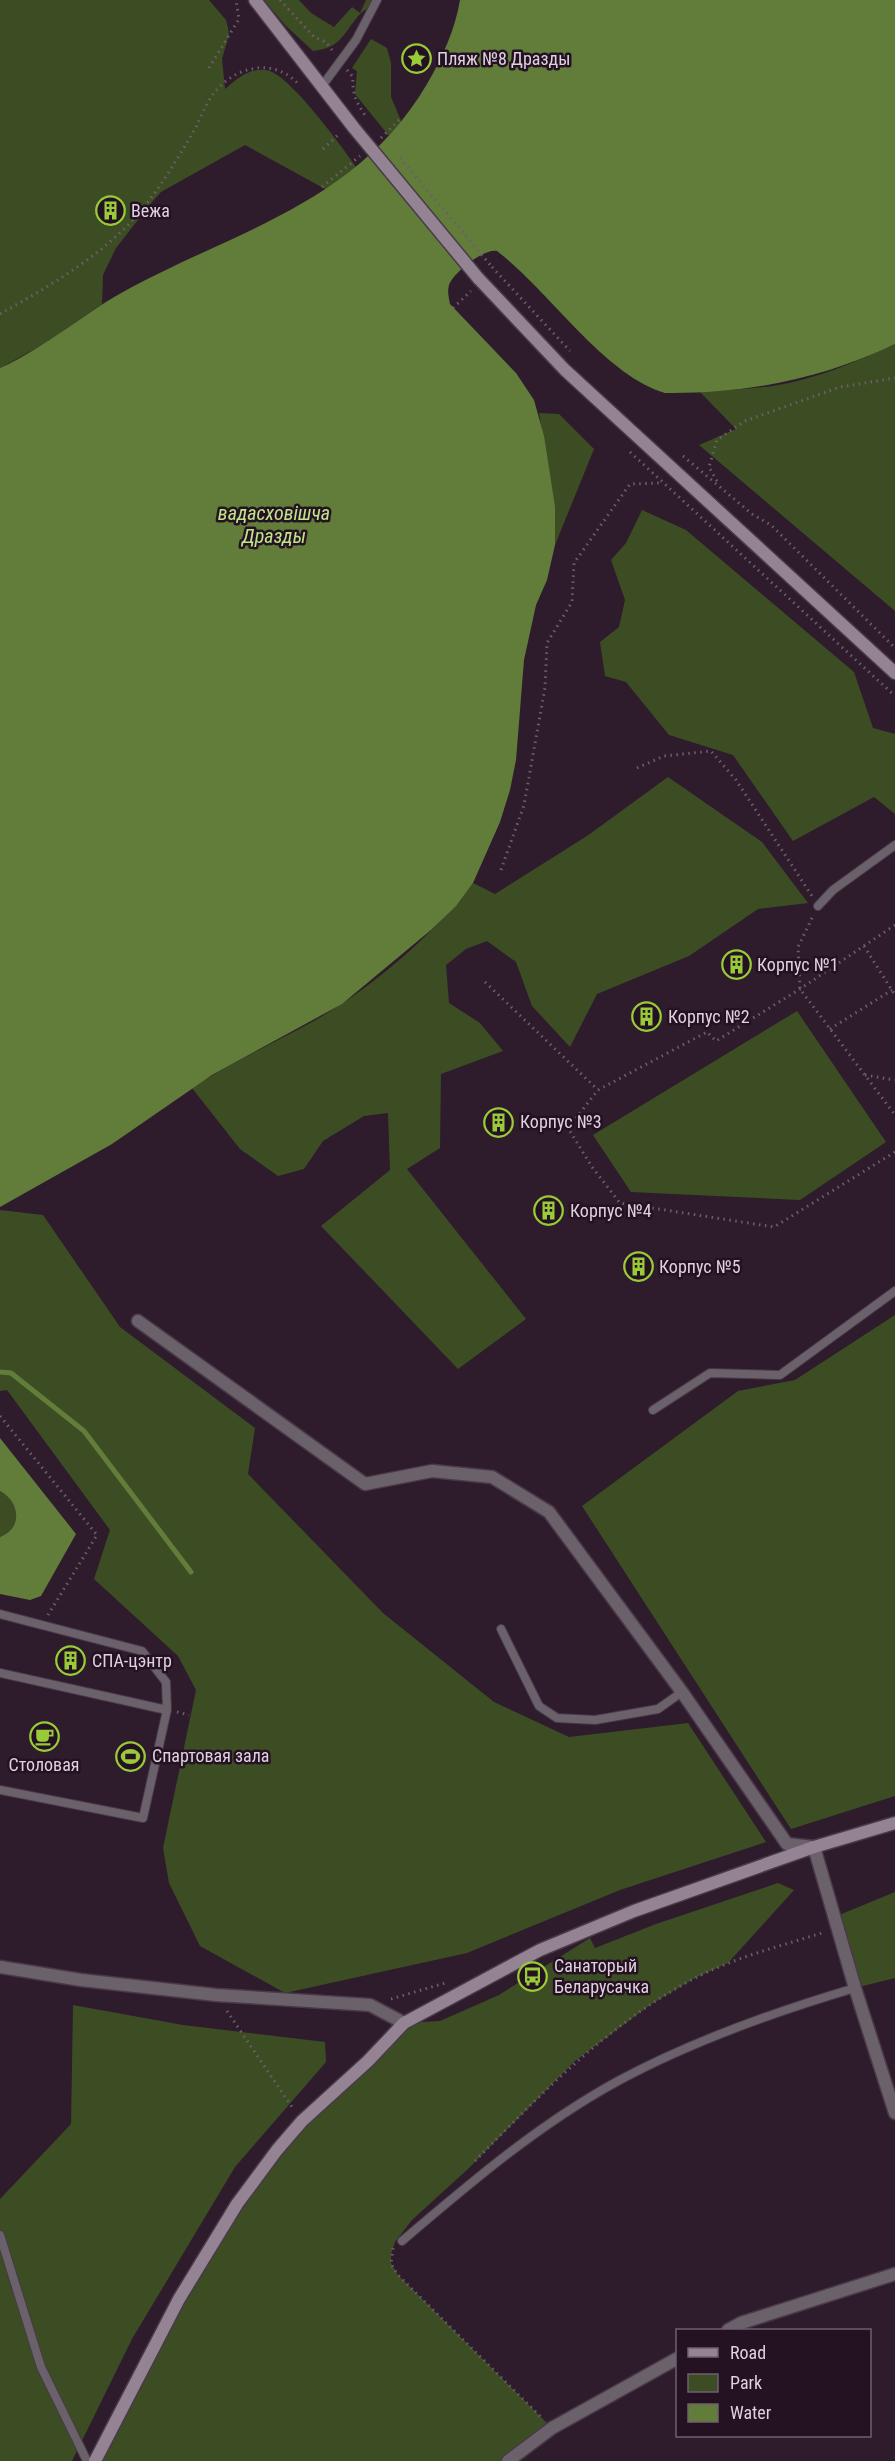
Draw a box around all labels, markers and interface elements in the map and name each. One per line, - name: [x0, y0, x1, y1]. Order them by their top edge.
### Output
- place icon: Пляж №8 Дразды: [400, 43, 432, 75]
- place label: Пляж №8 Дразды: [437, 48, 570, 69]
- building icon: Вежа: [94, 195, 126, 227]
- place label: Вежа: [131, 200, 170, 221]
- water label: вадасховішча Дразды: [218, 501, 330, 548]
- building icon: Корпус №1: [720, 949, 752, 981]
- place label: Корпус №1: [757, 954, 839, 975]
- building icon: Корпус №2: [631, 1001, 663, 1033]
- place label: Корпус №2: [668, 1006, 750, 1027]
- building icon: Корпус №3: [483, 1106, 515, 1138]
- place label: Корпус №3: [520, 1111, 602, 1132]
- building icon: Корпус №4: [533, 1195, 565, 1227]
- place label: Корпус №4: [570, 1200, 652, 1221]
- building icon: Корпус №5: [622, 1251, 654, 1283]
- place label: Корпус №5: [659, 1256, 741, 1277]
- building icon: СПА-цэнтр: [55, 1645, 87, 1677]
- place label: СПА-цэнтр: [92, 1650, 172, 1671]
- cafe icon: Столовая: [28, 1720, 60, 1752]
- sports icon: Спартовая зала: [115, 1740, 147, 1772]
- place label: Спартовая зала: [152, 1745, 269, 1766]
- place label: Столовая: [9, 1754, 79, 1775]
- place label: Санаторый Беларусачка: [554, 1955, 649, 1997]
- bus stop icon: Санаторый Беларусачка: [517, 1960, 549, 1992]
- legend: [676, 2329, 871, 2437]
- text: Road: [730, 2342, 766, 2363]
- text: Park: [730, 2372, 762, 2393]
- text: Water: [730, 2402, 772, 2423]

